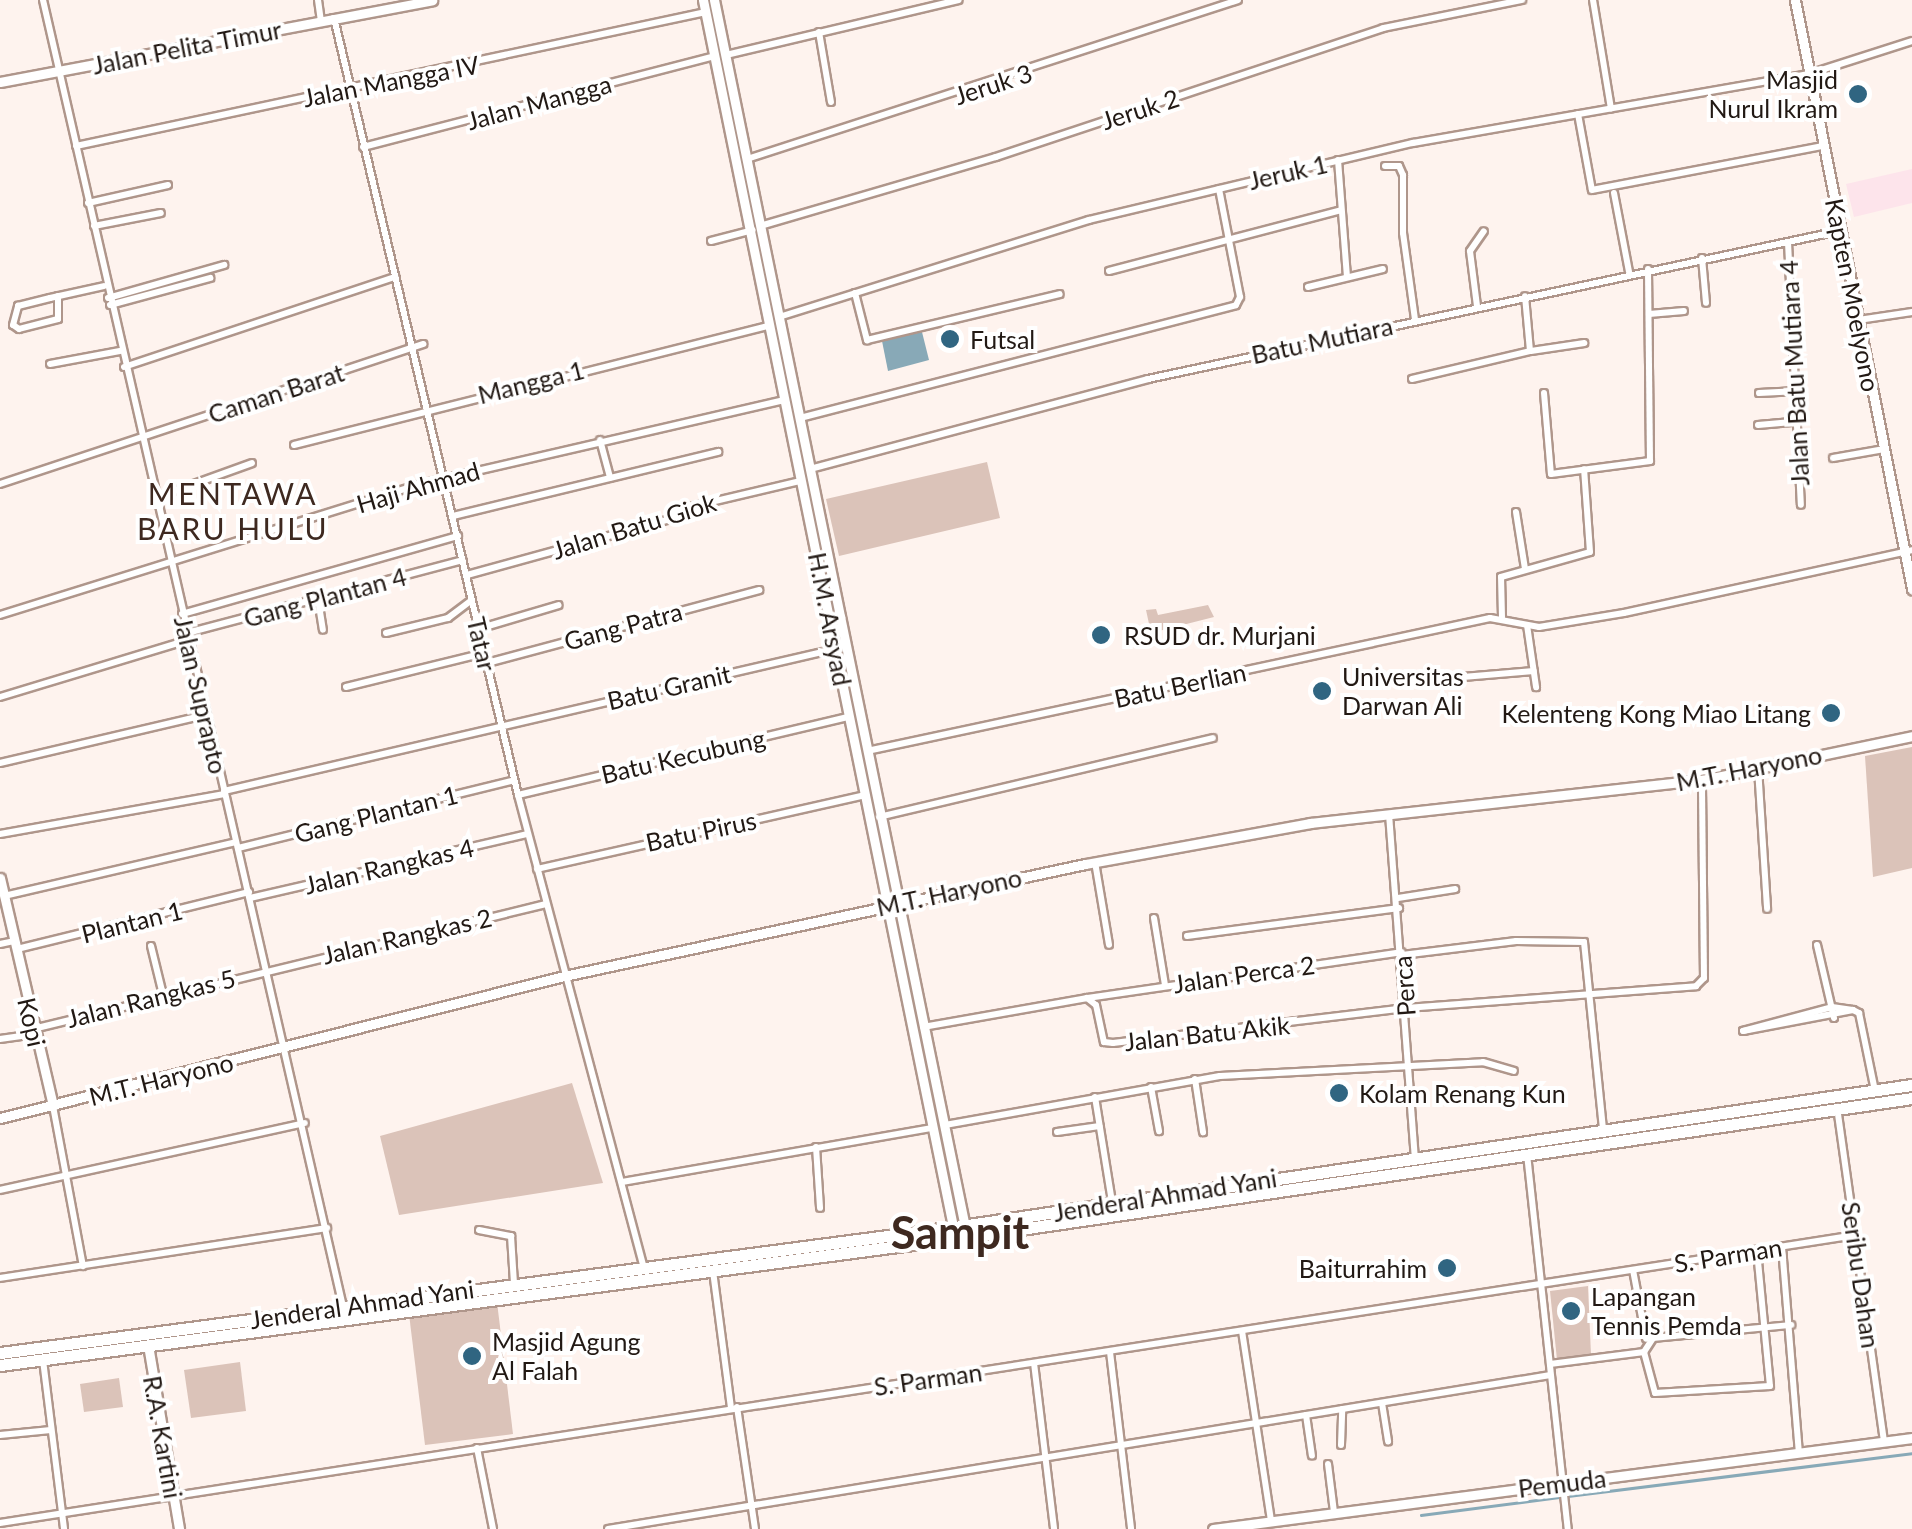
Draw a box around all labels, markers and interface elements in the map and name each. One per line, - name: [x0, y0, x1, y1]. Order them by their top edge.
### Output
- street label: Jalan Pelita Timur: [90, 14, 284, 80]
- street label: Jalan Mangga IV: [300, 49, 482, 113]
- street label: Jeruk 3: [950, 57, 1036, 111]
- place label: Masjid Nurul Ikram: [1708, 65, 1838, 124]
- street label: Jalan Mangga: [463, 68, 615, 136]
- street label: Jeruk 2: [1097, 82, 1183, 136]
- marker: Masjid Nurul Ikram: [1847, 83, 1869, 105]
- street label: Jeruk 1: [1246, 148, 1330, 196]
- street label: Kapten Moelyono: [1820, 196, 1886, 394]
- street label: Jalan Batu Mutiara 4: [1773, 260, 1815, 486]
- street label: Batu Mutiara: [1249, 310, 1395, 370]
- place label: Futsal: [970, 324, 1035, 354]
- marker: Futsal: [939, 328, 961, 350]
- street label: Mangga 1: [475, 354, 587, 410]
- street label: Caman Barat: [204, 357, 348, 429]
- street label: Haji Ahmad: [353, 455, 483, 519]
- district label: MENTAWA BARU HULU: [137, 475, 329, 546]
- street label: Jalan Batu Giok: [548, 487, 720, 565]
- street label: H.M. Arsyad: [802, 549, 858, 689]
- street label: Gang Plantan 4: [240, 561, 410, 633]
- street label: Gang Patra: [561, 596, 685, 656]
- street label: Jalan Suprapto: [168, 613, 234, 777]
- street label: Tatar: [461, 614, 503, 674]
- place label: RSUD dr. Murjani: [1124, 620, 1316, 650]
- marker: RSUD dr. Murjani: [1088, 622, 1114, 648]
- street label: Batu Berlian: [1111, 656, 1249, 714]
- street label: Batu Granit: [604, 658, 734, 716]
- place label: Universitas Darwan Ali: [1342, 662, 1464, 721]
- marker: Universitas Darwan Ali: [1311, 680, 1333, 702]
- place label: Kelenteng Kong Miao Litang: [1502, 698, 1811, 728]
- marker: Kelenteng Kong Miao Litang: [1820, 702, 1842, 724]
- street label: Batu Kecubung: [598, 723, 768, 789]
- street label: M.T. Haryono: [1674, 739, 1824, 797]
- street label: Gang Plantan 1: [291, 779, 461, 849]
- street label: Batu Pirus: [643, 805, 759, 857]
- street label: Jalan Rangkas 4: [301, 832, 477, 900]
- street label: M.T. Haryono: [874, 862, 1024, 922]
- street label: Plantan 1: [78, 895, 186, 949]
- street label: Jalan Rangkas 2: [319, 902, 495, 970]
- street label: Jalan Perca 2: [1171, 949, 1317, 999]
- street label: Perca: [1387, 955, 1421, 1017]
- street label: Jalan Rangkas 5: [64, 963, 238, 1033]
- street label: Kopi: [12, 994, 52, 1050]
- street label: Jalan Batu Akik: [1122, 1009, 1292, 1057]
- street label: M.T. Haryono: [86, 1047, 236, 1111]
- place label: Kolam Renang Kun: [1359, 1078, 1566, 1108]
- marker: Kolam Renang Kun: [1328, 1082, 1350, 1104]
- street label: Jenderal Ahmad Yani: [1050, 1162, 1280, 1228]
- street label: Seribu Dahan: [1836, 1200, 1886, 1350]
- district label: Sampit: [891, 1206, 1029, 1260]
- street label: S. Parman: [1672, 1232, 1784, 1278]
- place label: Baiturrahim: [1299, 1253, 1427, 1283]
- marker: Baiturrahim: [1436, 1257, 1458, 1279]
- street label: Jenderal Ahmad Yani: [247, 1273, 477, 1335]
- place label: Lapangan Tennis Pemda: [1591, 1282, 1742, 1341]
- marker: Lapangan Tennis Pemda: [1560, 1300, 1582, 1322]
- place label: Masjid Agung Al Falah: [492, 1327, 641, 1386]
- marker: Masjid Agung Al Falah: [461, 1345, 483, 1367]
- street label: S. Parman: [872, 1357, 984, 1401]
- street label: R.A. Kartini: [137, 1373, 189, 1501]
- street label: Pemuda: [1516, 1463, 1608, 1503]

